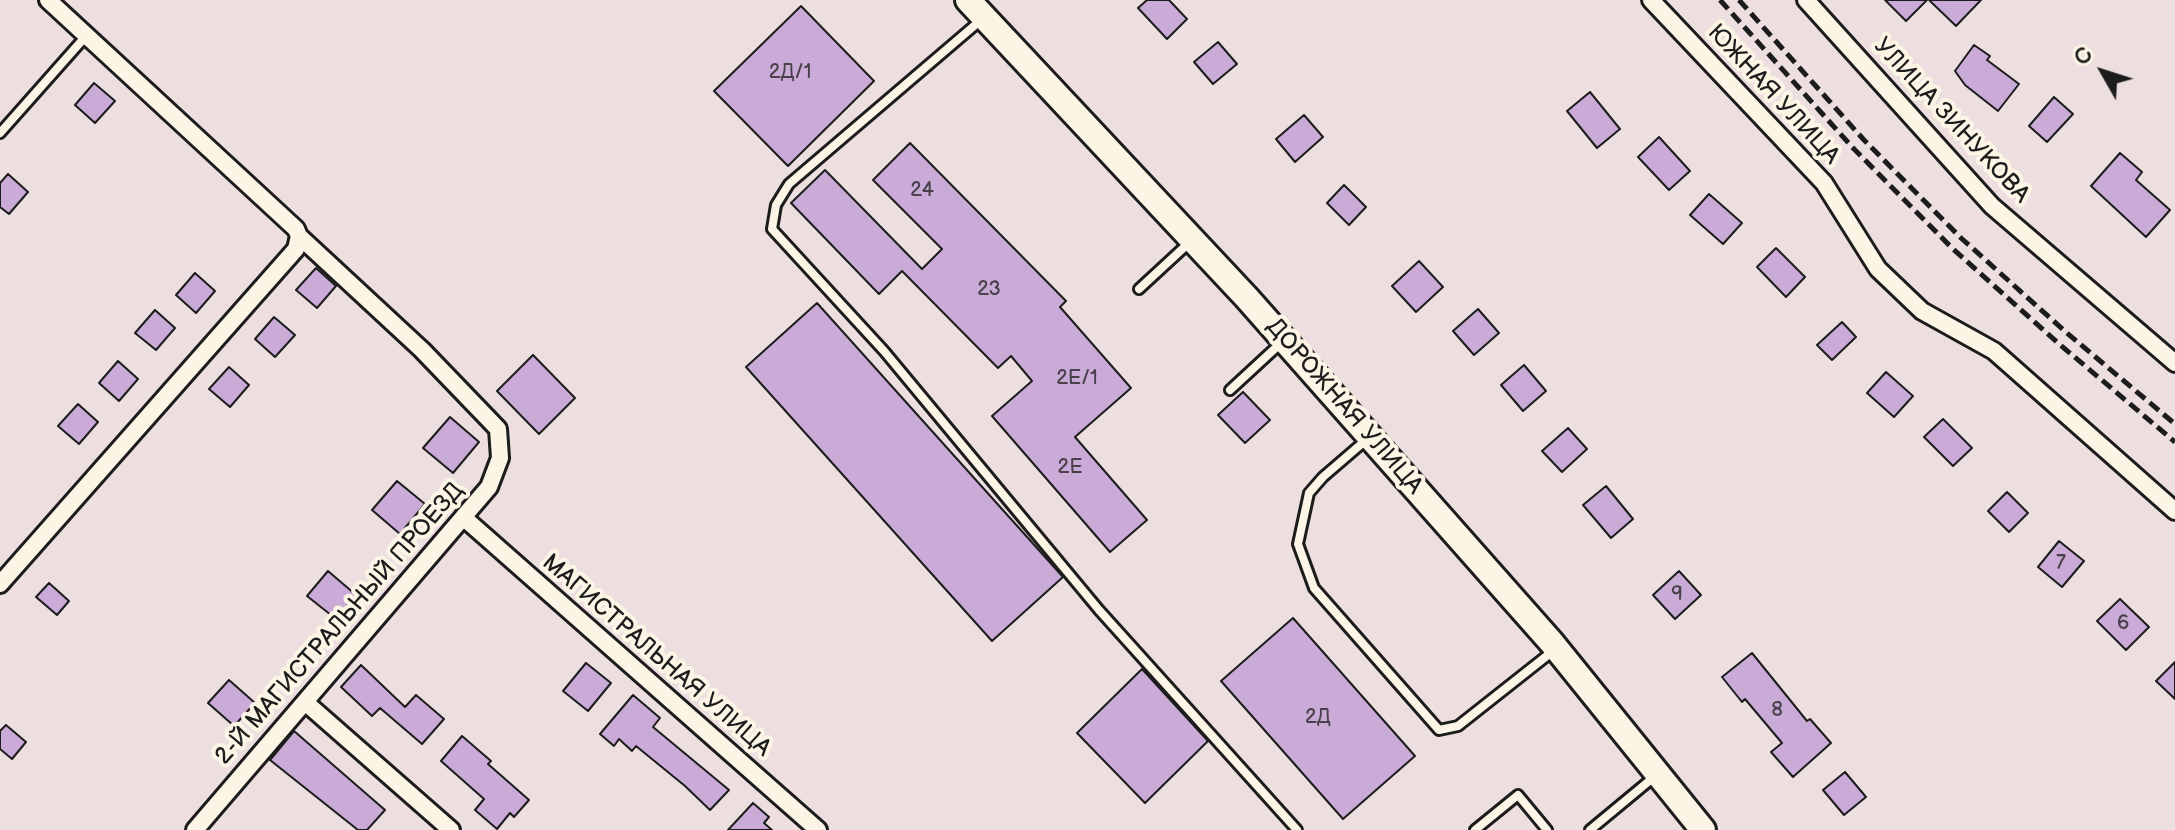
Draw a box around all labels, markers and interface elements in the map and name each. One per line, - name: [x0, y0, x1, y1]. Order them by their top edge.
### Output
- street label: ЮЖНАЯ УЛИЦА: [1701, 19, 1845, 171]
- street label: УЛИЦА ЗИНУКОВА: [1867, 32, 2035, 210]
- north arrow: [2063, 32, 2143, 112]
- text: С: [2069, 42, 2099, 71]
- house number: 2Д/1: [769, 61, 811, 85]
- house number: 24: [910, 179, 934, 203]
- house number: 23: [977, 278, 1001, 302]
- street label: ДОРОЖНАЯ УЛИЦА: [1260, 313, 1428, 501]
- house number: 2Е/1: [1056, 367, 1098, 391]
- house number: 2Е: [1058, 456, 1082, 480]
- street label: 2-Й МАГИСТРАЛЬНЫЙ ПРОЕЗД: [210, 477, 470, 771]
- street label: МАГИСТРАЛЬНАЯ УЛИЦА: [536, 549, 776, 763]
- house number: 7: [2056, 552, 2066, 576]
- house number: 9: [1671, 583, 1683, 607]
- house number: 6: [2117, 612, 2129, 636]
- house number: 8: [1771, 699, 1783, 723]
- house number: 2Д: [1305, 706, 1331, 730]

